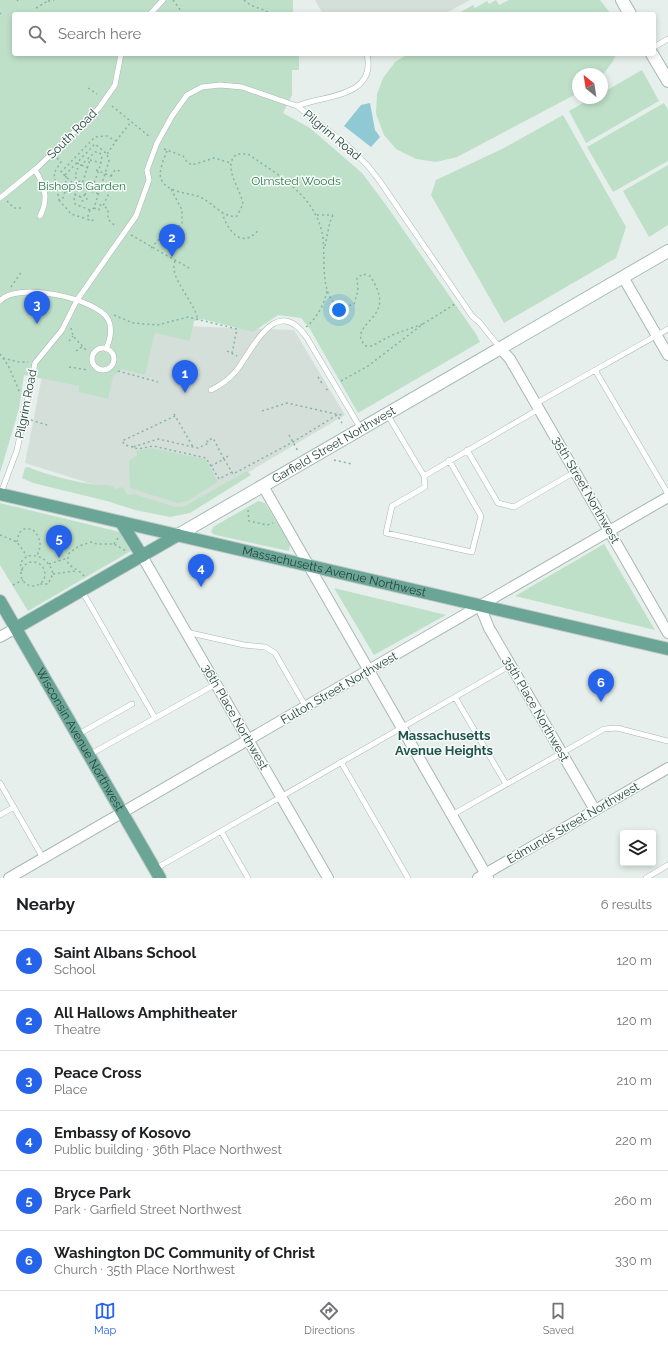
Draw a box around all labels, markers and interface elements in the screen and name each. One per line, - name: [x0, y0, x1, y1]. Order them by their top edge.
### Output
- search box: [12, 12, 656, 56]
- icon: search: [26, 23, 48, 45]
- text: Search here: [58, 25, 141, 43]
- north arrow: [572, 68, 608, 104]
- street label: South Road: [44, 106, 100, 162]
- street label: Pilgrim Road: [301, 107, 363, 163]
- park label: Olmsted Woods: [251, 174, 341, 188]
- park label: Bishop’s Garden: [38, 179, 126, 193]
- pin: 2: [159, 224, 185, 257]
- pin: 3: [24, 291, 50, 324]
- your location: [329, 300, 349, 320]
- pin: 1: [172, 360, 198, 393]
- street label: Pilgrim Road: [12, 368, 40, 440]
- street label: Garfield Street Northwest: [269, 403, 398, 486]
- street label: 35th Street Northwest: [550, 434, 622, 546]
- pin: 5: [46, 525, 72, 558]
- street label: Massachusetts Avenue Northwest: [241, 543, 427, 600]
- pin: 4: [188, 554, 214, 587]
- street label: Fulton Street Northwest: [278, 649, 400, 727]
- street label: 35th Place Northwest: [500, 654, 572, 764]
- street label: 36th Place Northwest: [199, 662, 271, 772]
- street label: Wisconsin Avenue Northwest: [33, 666, 127, 814]
- pin: 6: [588, 669, 614, 702]
- district label: Massachusetts Avenue Heights: [395, 728, 494, 758]
- street label: Edmunds Street Northwest: [504, 779, 642, 867]
- map controls: [620, 830, 656, 866]
- button: layers: [620, 830, 656, 866]
- text: Nearby: [16, 894, 75, 914]
- text: 6 results: [601, 897, 652, 912]
- text: Saint Albans School: [54, 944, 196, 962]
- text: 1: [26, 953, 32, 968]
- text: 120 m: [616, 953, 652, 968]
- text: School: [54, 962, 96, 977]
- text: All Hallows Amphitheater: [54, 1004, 237, 1022]
- text: 2: [25, 1013, 33, 1028]
- text: 120 m: [616, 1013, 652, 1028]
- text: Theatre: [54, 1022, 101, 1037]
- text: Peace Cross: [54, 1064, 142, 1082]
- text: 3: [25, 1073, 33, 1088]
- text: 210 m: [616, 1073, 652, 1088]
- text: Place: [54, 1082, 87, 1097]
- text: Embassy of Kosovo: [54, 1124, 191, 1142]
- text: 4: [25, 1133, 33, 1148]
- text: 220 m: [615, 1133, 652, 1148]
- text: Public building · 36th Place Northwest: [54, 1142, 282, 1157]
- text: Bryce Park: [54, 1184, 131, 1202]
- text: 5: [25, 1193, 33, 1208]
- text: 260 m: [614, 1193, 652, 1208]
- text: Park · Garfield Street Northwest: [54, 1202, 242, 1217]
- text: Washington DC Community of Christ: [54, 1244, 315, 1262]
- text: 6: [25, 1253, 33, 1268]
- text: 330 m: [615, 1253, 652, 1268]
- text: Church · 35th Place Northwest: [54, 1262, 235, 1277]
- tab: Map: [94, 1300, 116, 1337]
- tab: Directions: [304, 1300, 355, 1337]
- tab: Saved: [543, 1300, 574, 1337]

